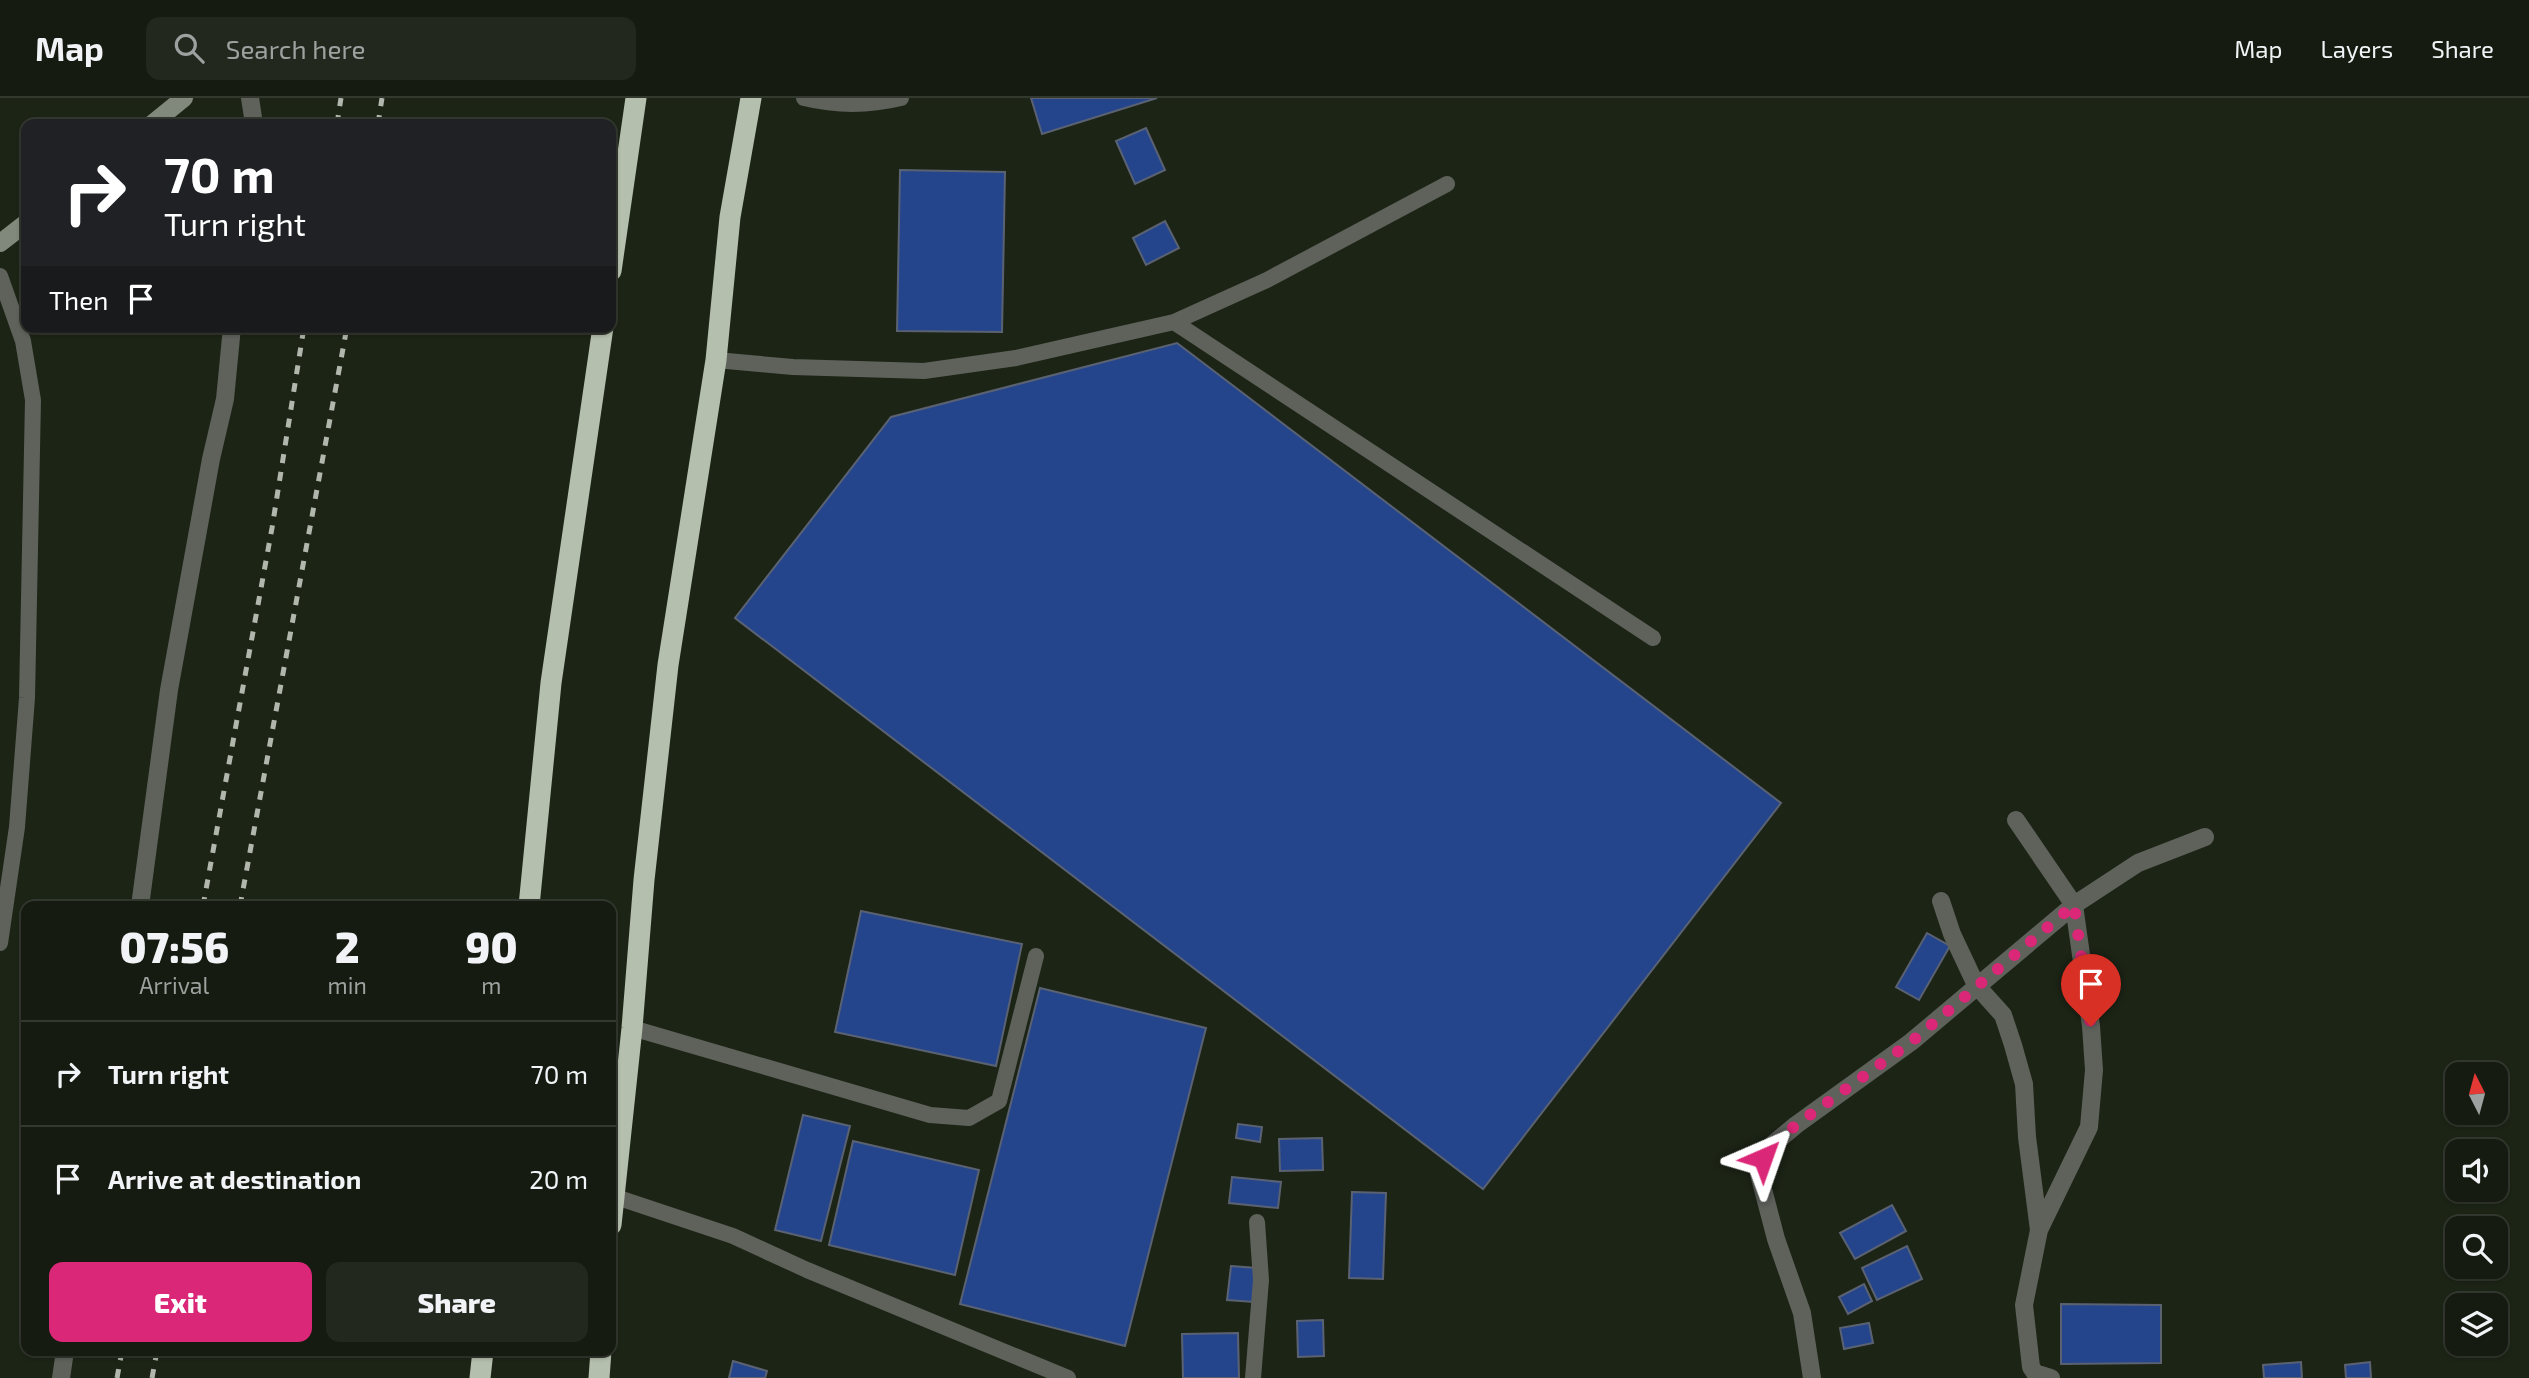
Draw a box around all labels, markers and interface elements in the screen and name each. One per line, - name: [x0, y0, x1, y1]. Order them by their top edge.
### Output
- search box: [146, 17, 636, 80]
- text: Map: [35, 28, 104, 68]
- icon: search: [170, 29, 208, 67]
- text: Search here: [226, 33, 365, 64]
- text: Map: [2234, 34, 2282, 63]
- text: Layers: [2320, 34, 2393, 63]
- text: Share: [2431, 34, 2494, 63]
- text: 70 m: [164, 144, 275, 203]
- icon: right: [49, 147, 140, 238]
- text: Turn right: [164, 204, 306, 242]
- icon: arrive: [122, 280, 160, 318]
- text: Then: [49, 284, 108, 315]
- text: 07:56: [119, 921, 229, 971]
- text: 2: [335, 921, 360, 971]
- text: 90: [465, 921, 518, 971]
- pin: [2061, 954, 2121, 1026]
- icon: arrive: [2072, 965, 2110, 1003]
- text: Arrival: [139, 971, 209, 999]
- text: min: [328, 971, 367, 999]
- text: m: [481, 971, 501, 999]
- icon: right: [49, 1055, 87, 1093]
- text: Turn right: [108, 1058, 229, 1089]
- text: 70 m: [530, 1058, 588, 1089]
- north arrow: [2445, 1062, 2508, 1125]
- map controls: [2445, 1062, 2508, 1356]
- position arrow: [1726, 1121, 1800, 1195]
- button: sound: [2445, 1139, 2508, 1202]
- icon: arrive: [49, 1160, 87, 1198]
- text: Arrive at destination: [108, 1163, 361, 1194]
- text: 20 m: [529, 1163, 588, 1194]
- button: search: [2445, 1216, 2508, 1279]
- button: Exit: [49, 1262, 312, 1342]
- button: Share: [326, 1262, 588, 1342]
- button: layers: [2445, 1293, 2508, 1356]

